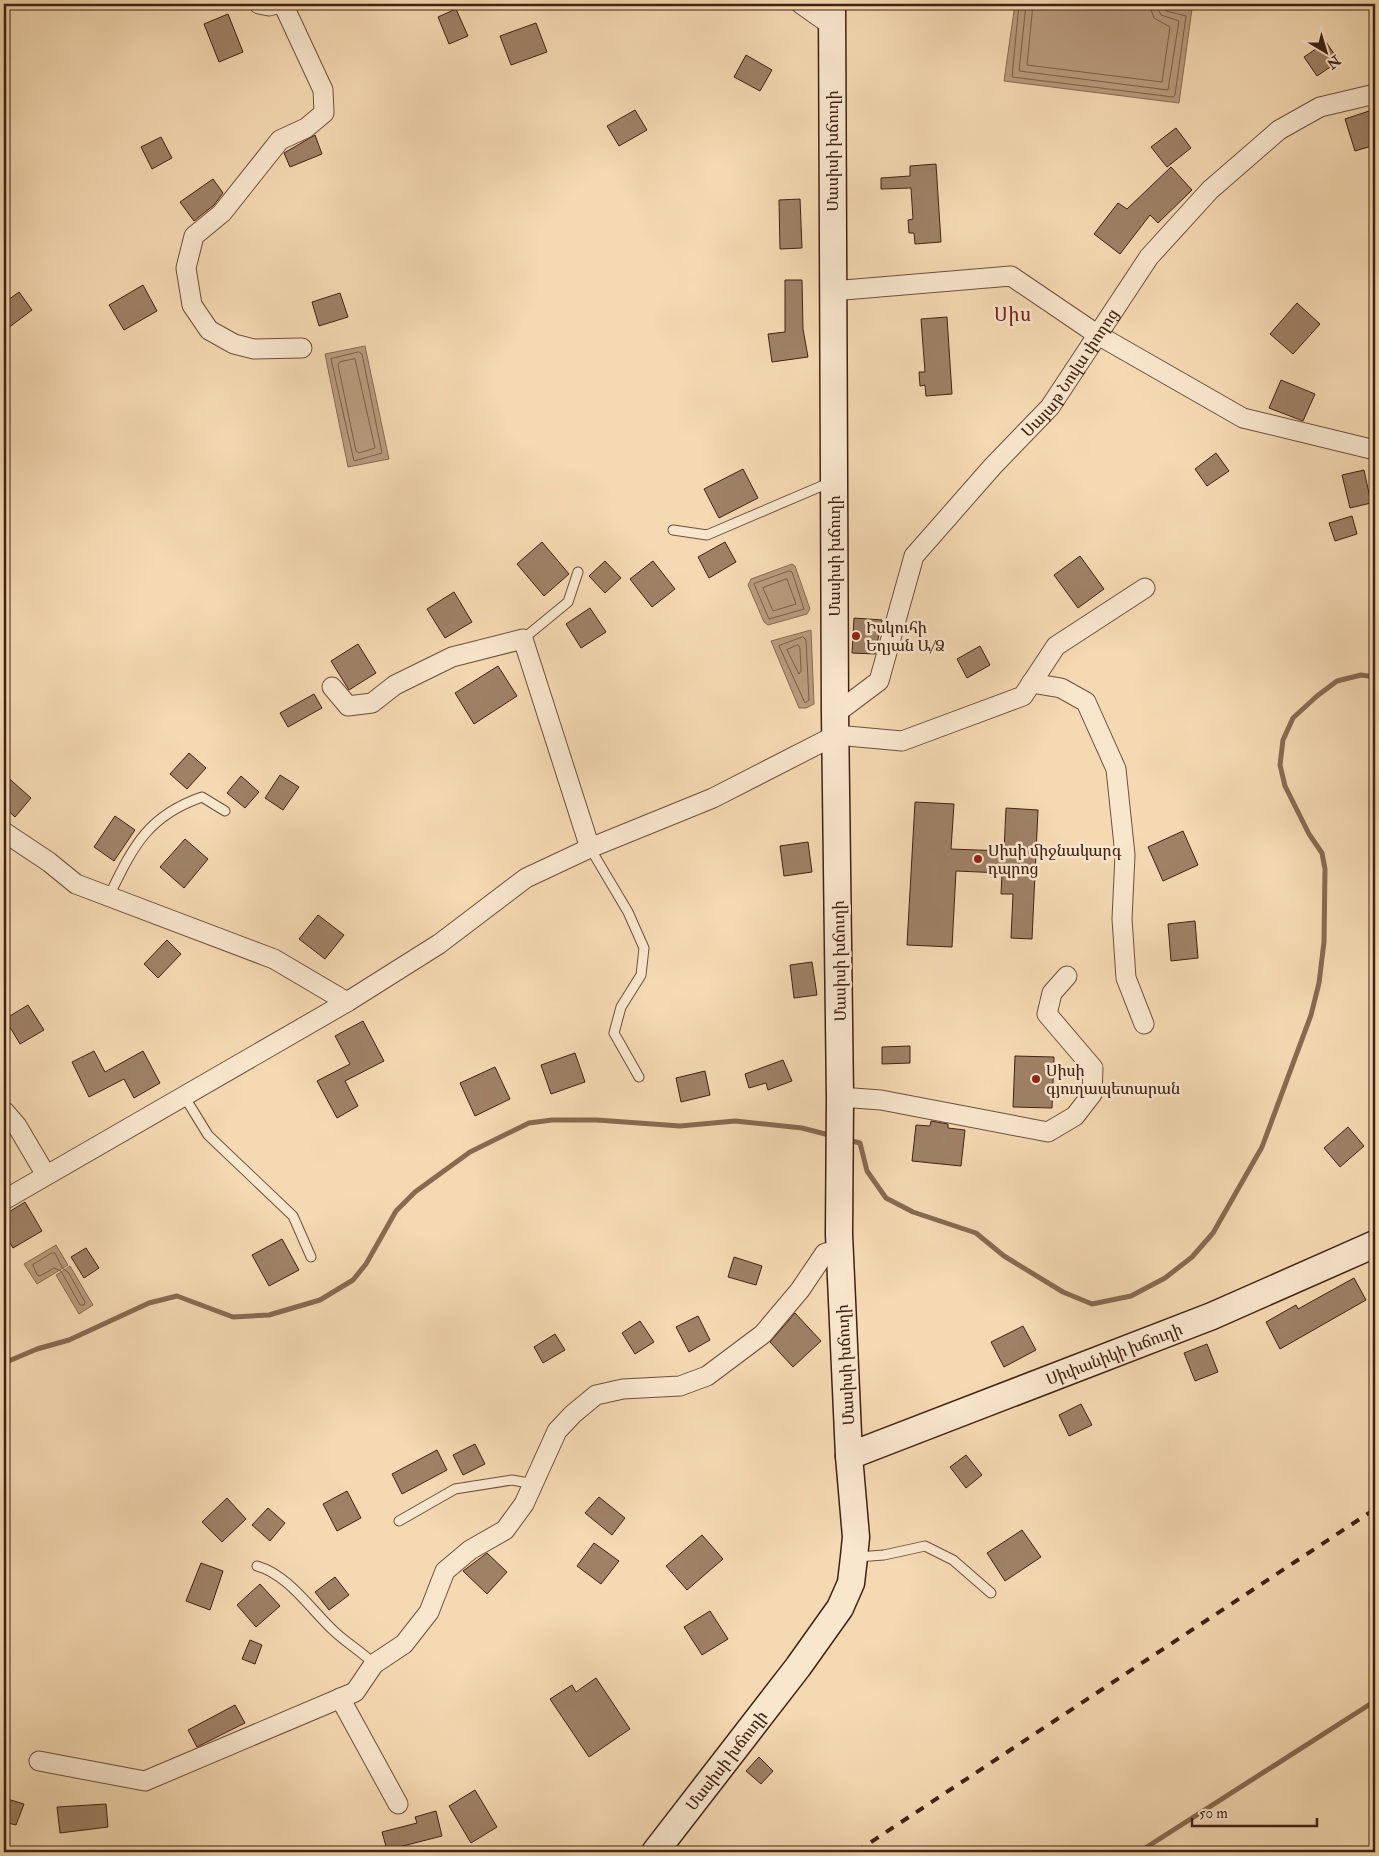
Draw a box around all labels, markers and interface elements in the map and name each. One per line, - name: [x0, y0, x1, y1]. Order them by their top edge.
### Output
- north arrow: [1302, 28, 1352, 78]
- text: N: [1323, 51, 1345, 73]
- street label: Մասիսի խճուղի: [823, 91, 843, 211]
- district label: Սիս: [994, 303, 1032, 327]
- street label: Սայաթ Նովա փողոց: [1018, 305, 1123, 442]
- street label: Մասիսի խճուղի: [825, 496, 845, 616]
- place label: Իսկուհի Եղյան Ա/Ձ: [866, 618, 945, 656]
- marker: Իսկուհի Եղյան Ա/Ձ: [850, 630, 862, 642]
- place label: Սիսի միջնակարգ դպրոց: [988, 841, 1122, 879]
- marker: Սիսի միջնակարգ դպրոց: [972, 853, 984, 865]
- street label: Մասիսի խճուղի: [829, 900, 851, 1022]
- place label: Սիսի գյուղապետարան: [1046, 1061, 1180, 1099]
- marker: Սիսի գյուղապետարան: [1030, 1073, 1042, 1085]
- street label: Մասիսի խճուղի: [833, 1304, 859, 1426]
- street label: Սիփանիկի խճուղի: [1043, 1319, 1185, 1390]
- street label: Մասիսի խճուղի: [682, 1707, 772, 1815]
- scale bar: [1192, 1796, 1316, 1828]
- text: 50 m: [1199, 1804, 1228, 1823]

